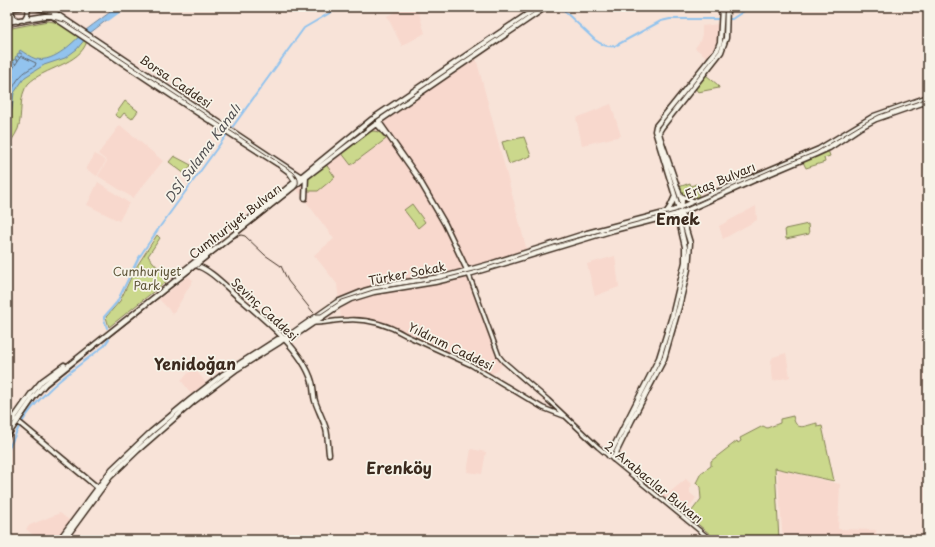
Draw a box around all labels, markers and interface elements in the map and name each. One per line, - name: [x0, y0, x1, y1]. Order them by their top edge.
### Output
- street label: Borsa Caddesi: [136, 50, 216, 112]
- water label: DSİ Sulama Kanalı: [160, 99, 245, 206]
- street label: Ertaş Bulvarı: [682, 157, 758, 203]
- street label: Cumhuriyet Bulvarı: [185, 179, 285, 263]
- district label: Emek: [656, 206, 700, 230]
- street label: Türker Sokak: [367, 257, 447, 289]
- park label: Cumhuriyet Park: [113, 262, 181, 294]
- street label: Sevinç Caddesi: [228, 273, 302, 345]
- street label: Yıldırım Caddesi: [405, 317, 497, 375]
- district label: Yenidoğan: [154, 351, 236, 375]
- street label: 2. Arabacılar Bulvarı: [601, 437, 707, 527]
- district label: Erenköy: [366, 455, 432, 479]

